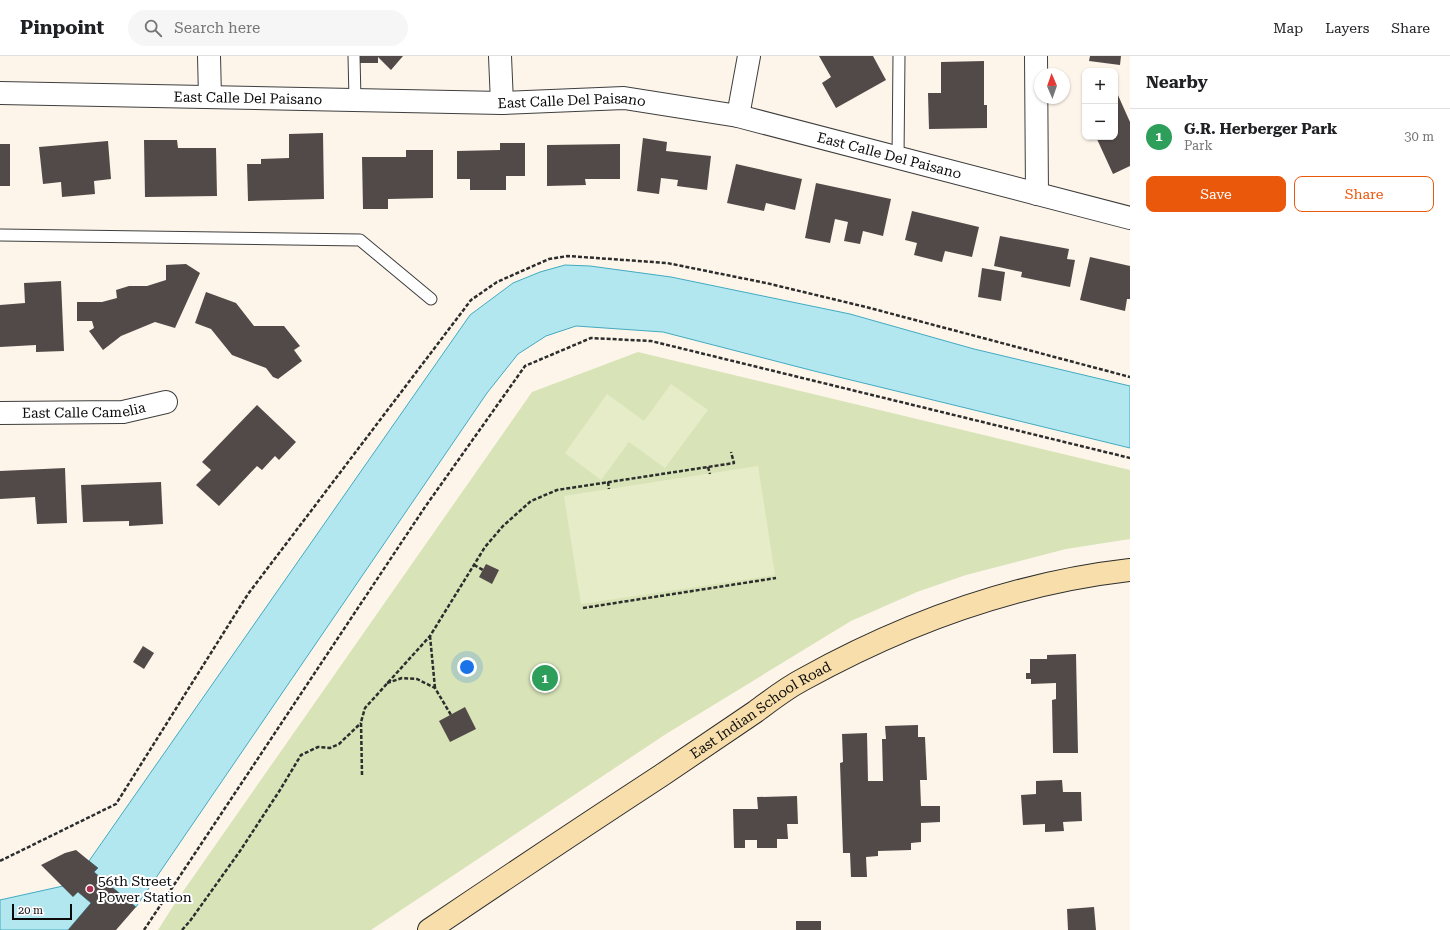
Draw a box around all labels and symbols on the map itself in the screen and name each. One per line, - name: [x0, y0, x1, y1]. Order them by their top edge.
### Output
- north arrow: [1034, 68, 1070, 104]
- street label: East Calle Del Paisano: [174, 88, 322, 107]
- street label: East Calle Del Paisano: [497, 90, 647, 111]
- street label: East Calle Del Paisano: [815, 129, 963, 182]
- street label: East Calle Camelia: [22, 399, 148, 421]
- your location: [457, 657, 477, 677]
- street label: East Indian School Road: [687, 658, 834, 762]
- pin: 1: [532, 663, 558, 693]
- place label: 56th Street Power Station: [98, 873, 192, 905]
- marker: 56th Street Power Station: [85, 884, 95, 894]
- scale bar: [12, 902, 72, 921]

